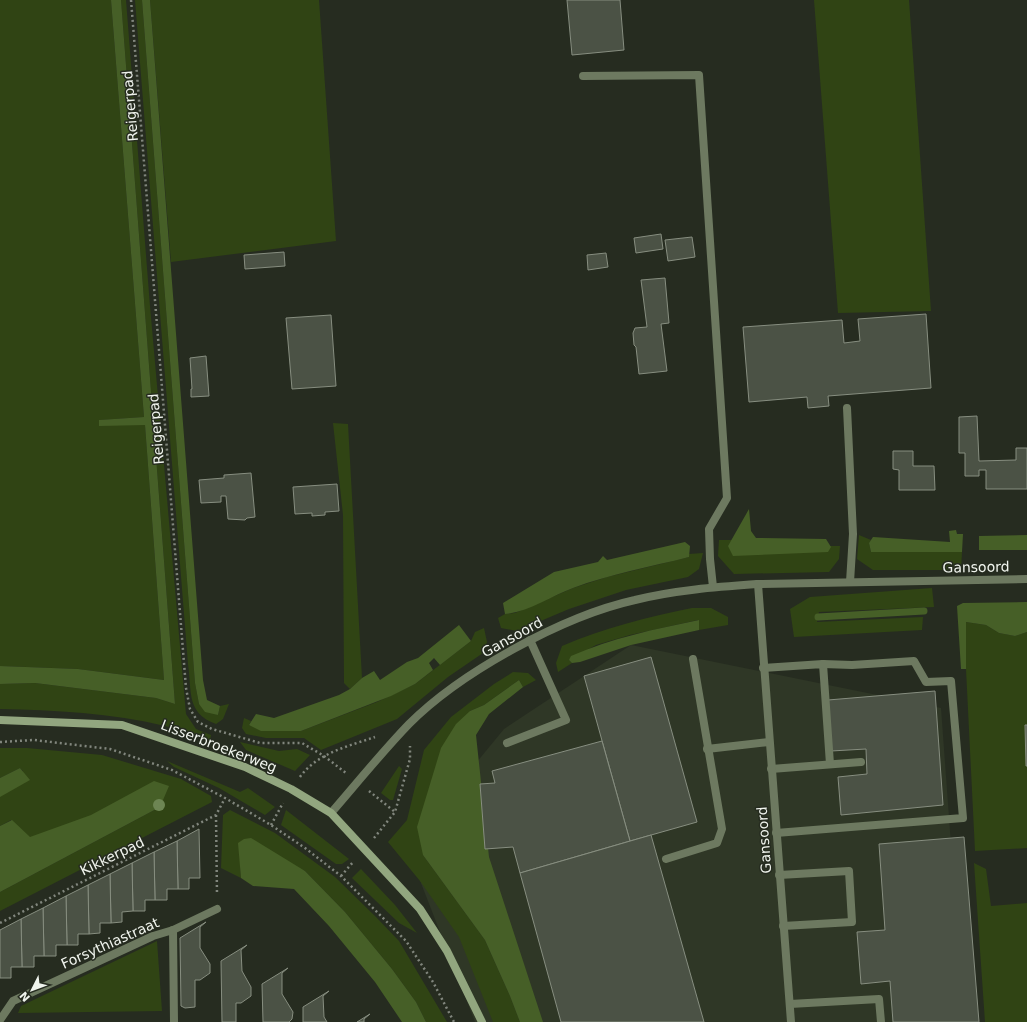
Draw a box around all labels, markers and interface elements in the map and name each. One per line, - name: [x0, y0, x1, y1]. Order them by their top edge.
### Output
- street label: Reigerpad: [119, 70, 141, 142]
- street label: Reigerpad: [145, 393, 167, 465]
- street label: Gansoord: [942, 558, 1010, 576]
- street label: Gansoord: [479, 614, 545, 660]
- street label: Lisserbroekerweg: [159, 716, 279, 776]
- street label: Gansoord: [754, 806, 774, 874]
- street label: Kikkerpad: [77, 834, 147, 878]
- street label: Forsythiastraat: [59, 914, 162, 972]
- north arrow: [12, 970, 52, 1010]
- text: N: [17, 989, 33, 1004]

